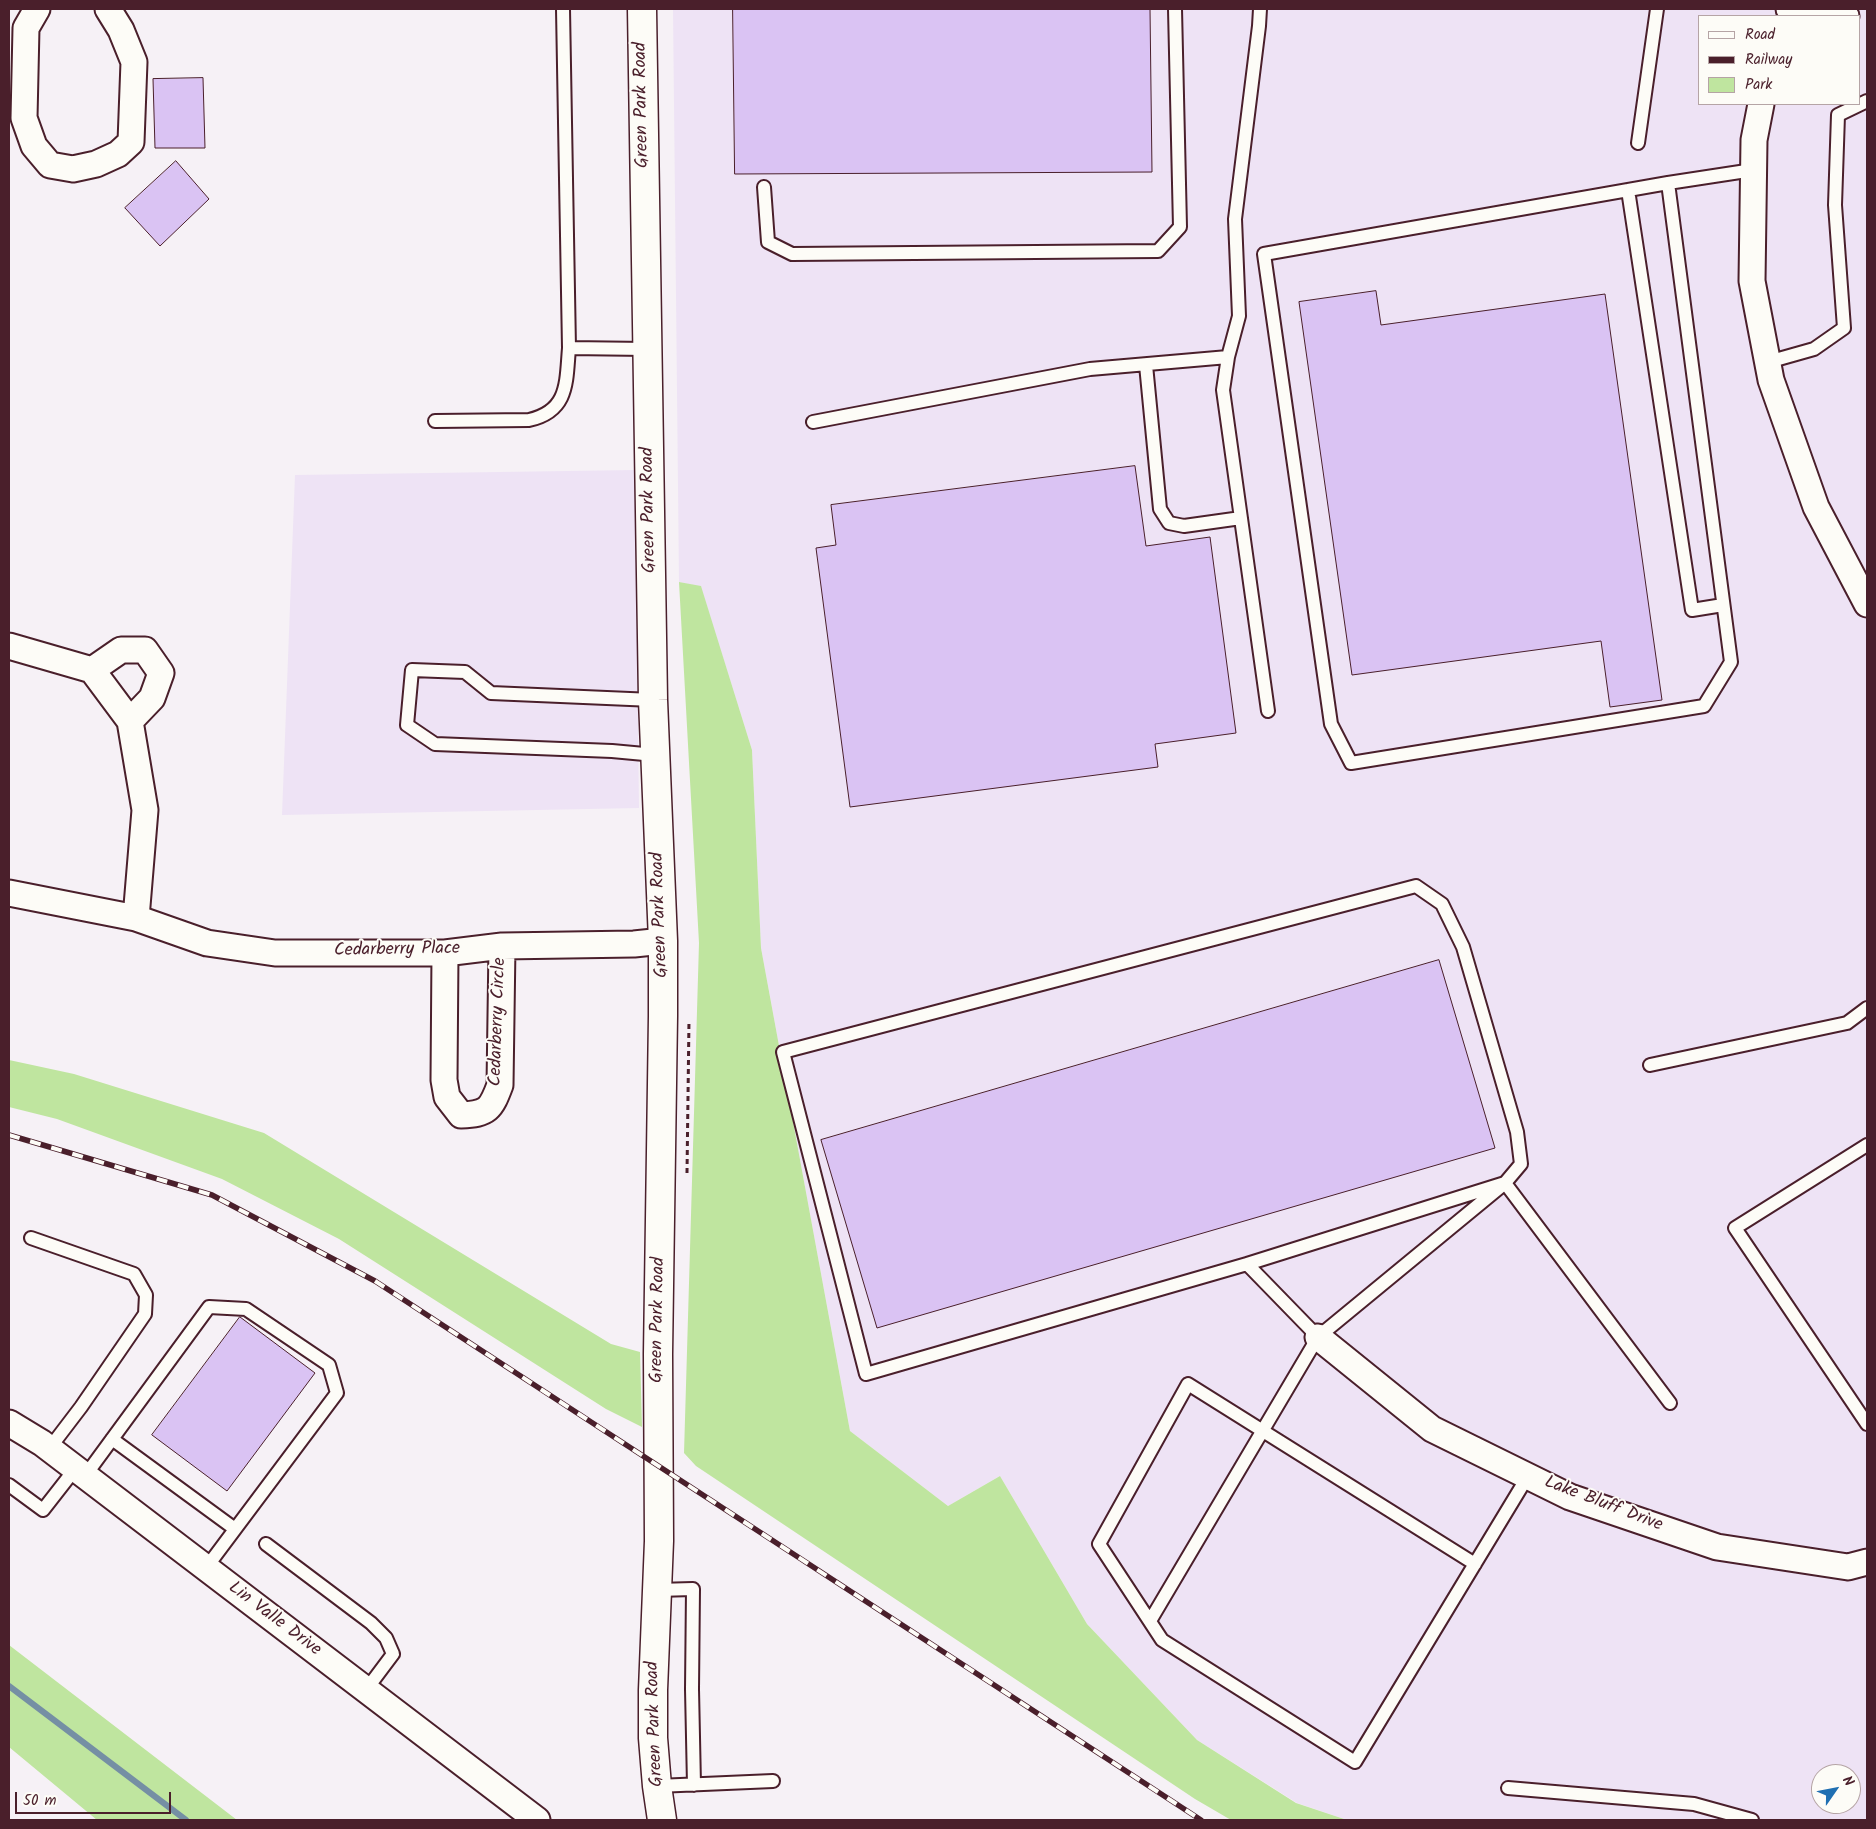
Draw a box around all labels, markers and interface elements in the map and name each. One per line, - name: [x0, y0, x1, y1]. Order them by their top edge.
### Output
- legend: [1698, 15, 1861, 105]
- text: Road: [1745, 23, 1775, 47]
- street label: Green Park Road: [631, 42, 655, 168]
- text: Railway: [1745, 48, 1792, 72]
- text: Park: [1745, 73, 1772, 97]
- street label: Green Park Road: [638, 447, 662, 573]
- street label: Green Park Road: [648, 852, 674, 978]
- street label: Cedarberry Place: [334, 939, 460, 963]
- street label: Cedarberry Circle: [486, 957, 512, 1087]
- street label: Green Park Road: [647, 1257, 671, 1383]
- street label: Lake Bluff Drive: [1541, 1473, 1665, 1537]
- street label: Lin Valle Drive: [223, 1578, 325, 1662]
- street label: Green Park Road: [643, 1661, 669, 1787]
- north arrow: [1811, 1764, 1861, 1814]
- text: N: [1836, 1772, 1859, 1791]
- scale bar: [18, 1782, 174, 1814]
- text: 50 m: [23, 1789, 57, 1813]

